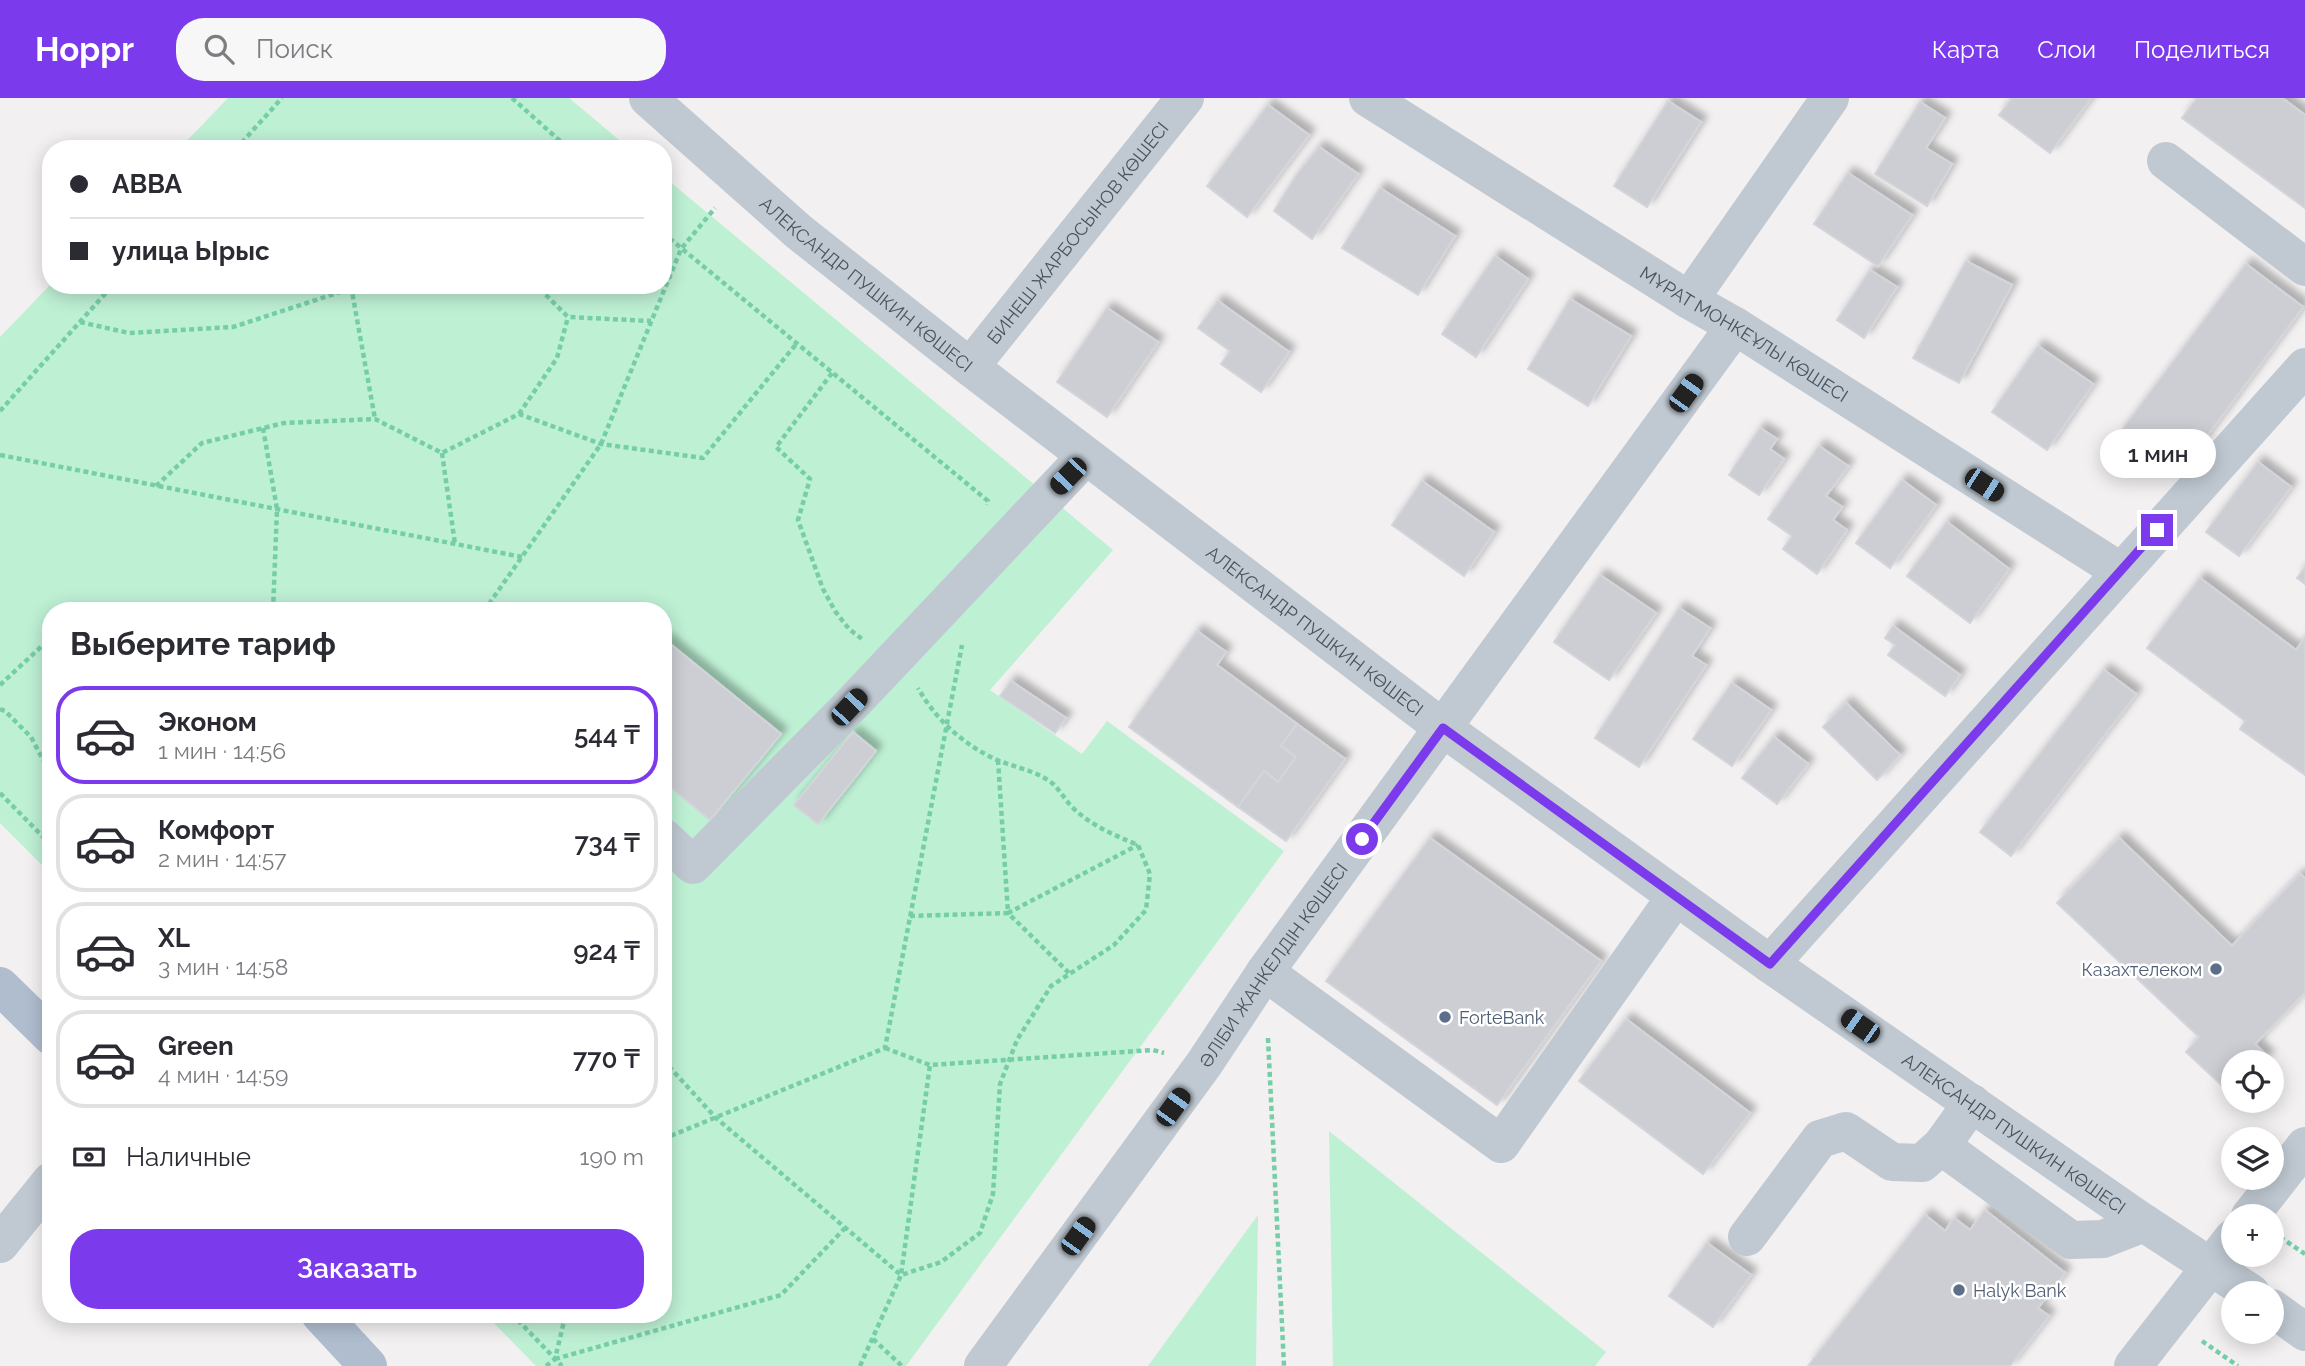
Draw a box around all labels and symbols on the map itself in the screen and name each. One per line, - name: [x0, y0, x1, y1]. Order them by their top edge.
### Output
- street label: БИНЕШ ЖАРБОСЫНОВ КӨШЕСІ: [982, 118, 1172, 348]
- street label: АЛЕКСАНДР ПУШКИН КӨШЕСІ: [756, 192, 977, 376]
- street label: МҰРАТ МОНКЕҰЛЫ КӨШЕСІ: [1636, 262, 1852, 406]
- car: [1666, 370, 1707, 416]
- callout: 1 мин: [2099, 428, 2215, 478]
- car: [1046, 454, 1091, 498]
- car: [1961, 465, 2008, 505]
- route end: [2141, 514, 2173, 546]
- street label: АЛЕКСАНДР ПУШКИН КӨШЕСІ: [1203, 541, 1428, 720]
- car: [827, 684, 872, 730]
- route start: [1346, 823, 1378, 855]
- street label: ӘЛІБИ ЖАНКЕЛДІН КӨШЕСІ: [1194, 859, 1352, 1071]
- place label: Казахтелеком: [2081, 959, 2202, 980]
- marker: Казахтелеком: [2208, 961, 2224, 977]
- car: [1837, 1005, 1884, 1047]
- place label: ForteBank: [1459, 1007, 1545, 1028]
- marker: ForteBank: [1437, 1009, 1453, 1025]
- street label: АЛЕКСАНДР ПУШКИН КӨШЕСІ: [1898, 1048, 2130, 1218]
- car: [1153, 1084, 1194, 1130]
- car: [1058, 1213, 1099, 1259]
- place label: Halyk Bank: [1973, 1280, 2067, 1301]
- marker: Halyk Bank: [1951, 1282, 1967, 1298]

